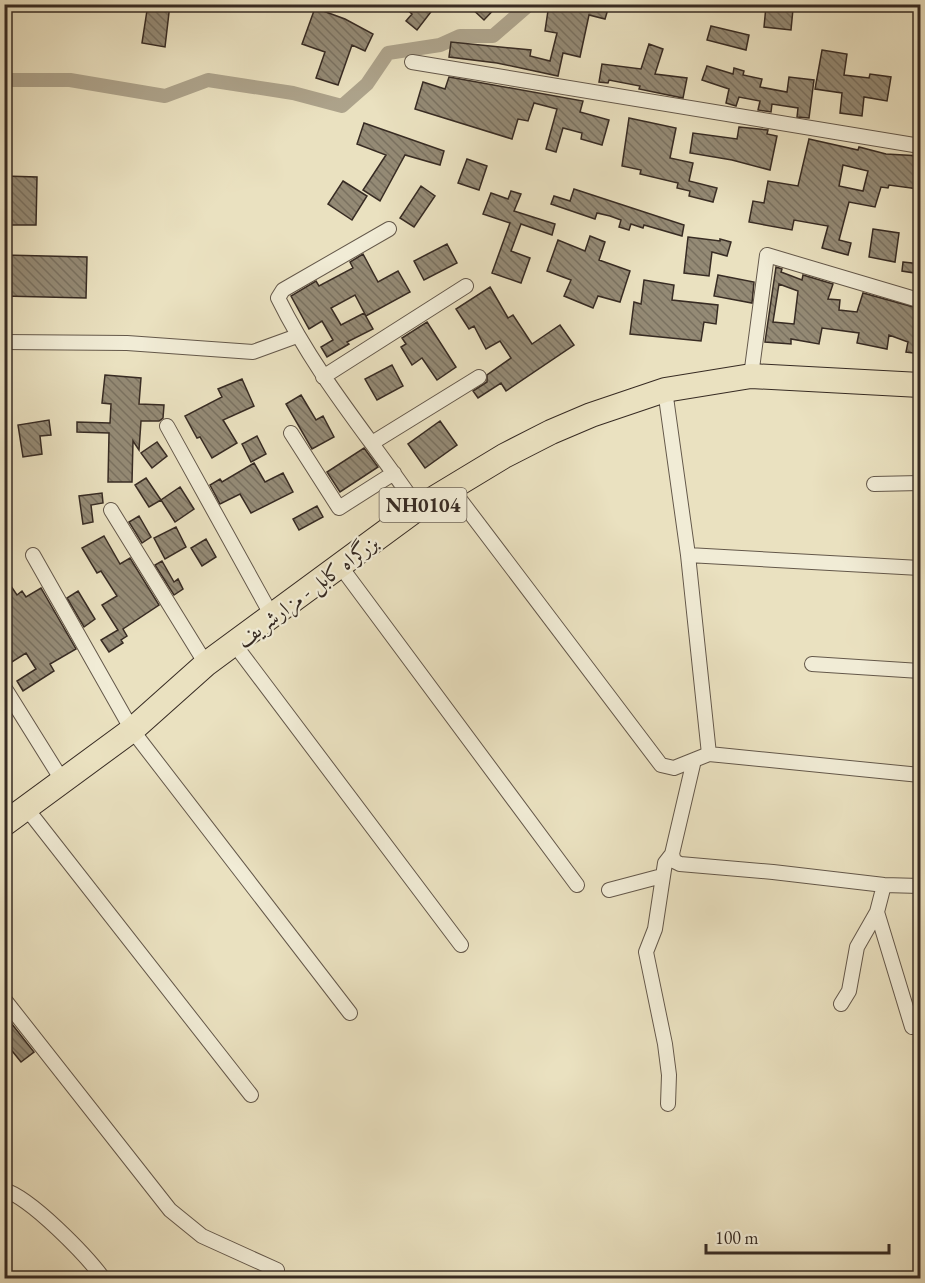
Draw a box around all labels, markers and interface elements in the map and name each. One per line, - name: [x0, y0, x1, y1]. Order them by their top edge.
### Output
- road number: NH0104: [380, 488, 466, 522]
- street label: بزرگراه کابل - مزارشریف: [231, 529, 385, 655]
- scale bar: [706, 1217, 889, 1255]
- text: 100 m: [715, 1226, 759, 1249]

